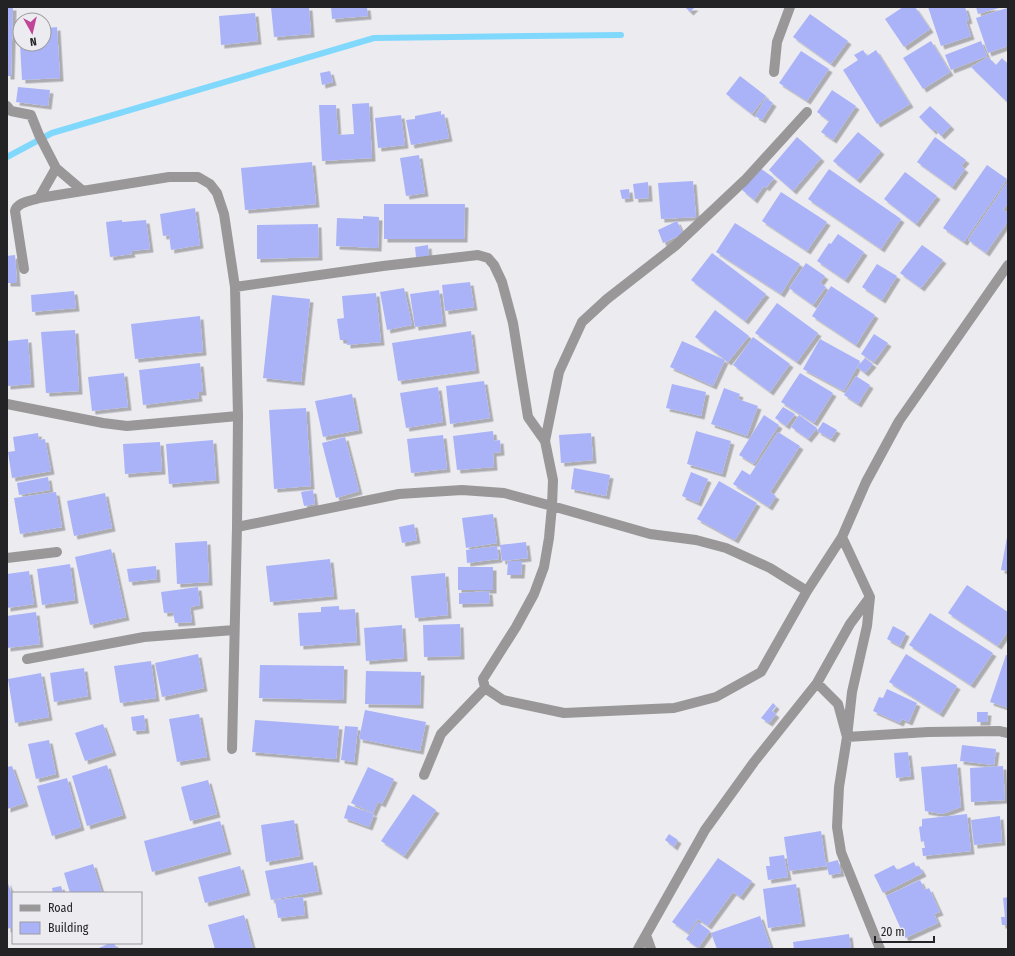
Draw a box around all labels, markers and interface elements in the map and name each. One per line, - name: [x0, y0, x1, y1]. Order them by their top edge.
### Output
- north arrow: [12, 12, 52, 52]
- text: N: [29, 35, 37, 48]
- legend: [12, 892, 142, 944]
- text: Road: [48, 901, 73, 915]
- scale bar: [875, 918, 934, 944]
- text: Building: [48, 921, 89, 935]
- text: 20 m: [881, 925, 905, 939]

